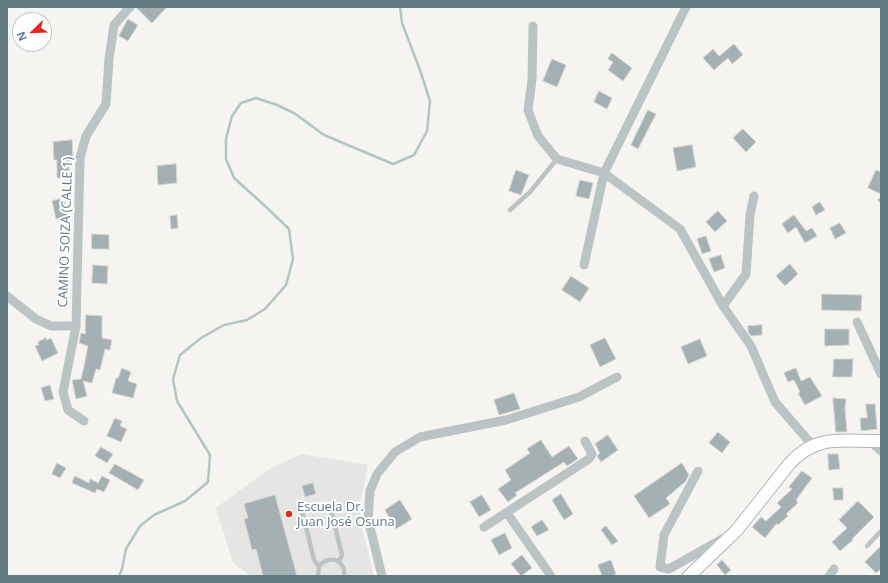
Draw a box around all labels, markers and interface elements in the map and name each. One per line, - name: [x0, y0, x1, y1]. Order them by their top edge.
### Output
- north arrow: [12, 12, 52, 52]
- text: N: [13, 29, 30, 44]
- street label: CAMINO SOIZA (CALLE 1): [56, 156, 76, 308]
- place label: Escuela Dr. Juan José Osuna: [297, 499, 395, 530]
- marker: Escuela Dr. Juan José Osuna: [284, 509, 294, 519]

